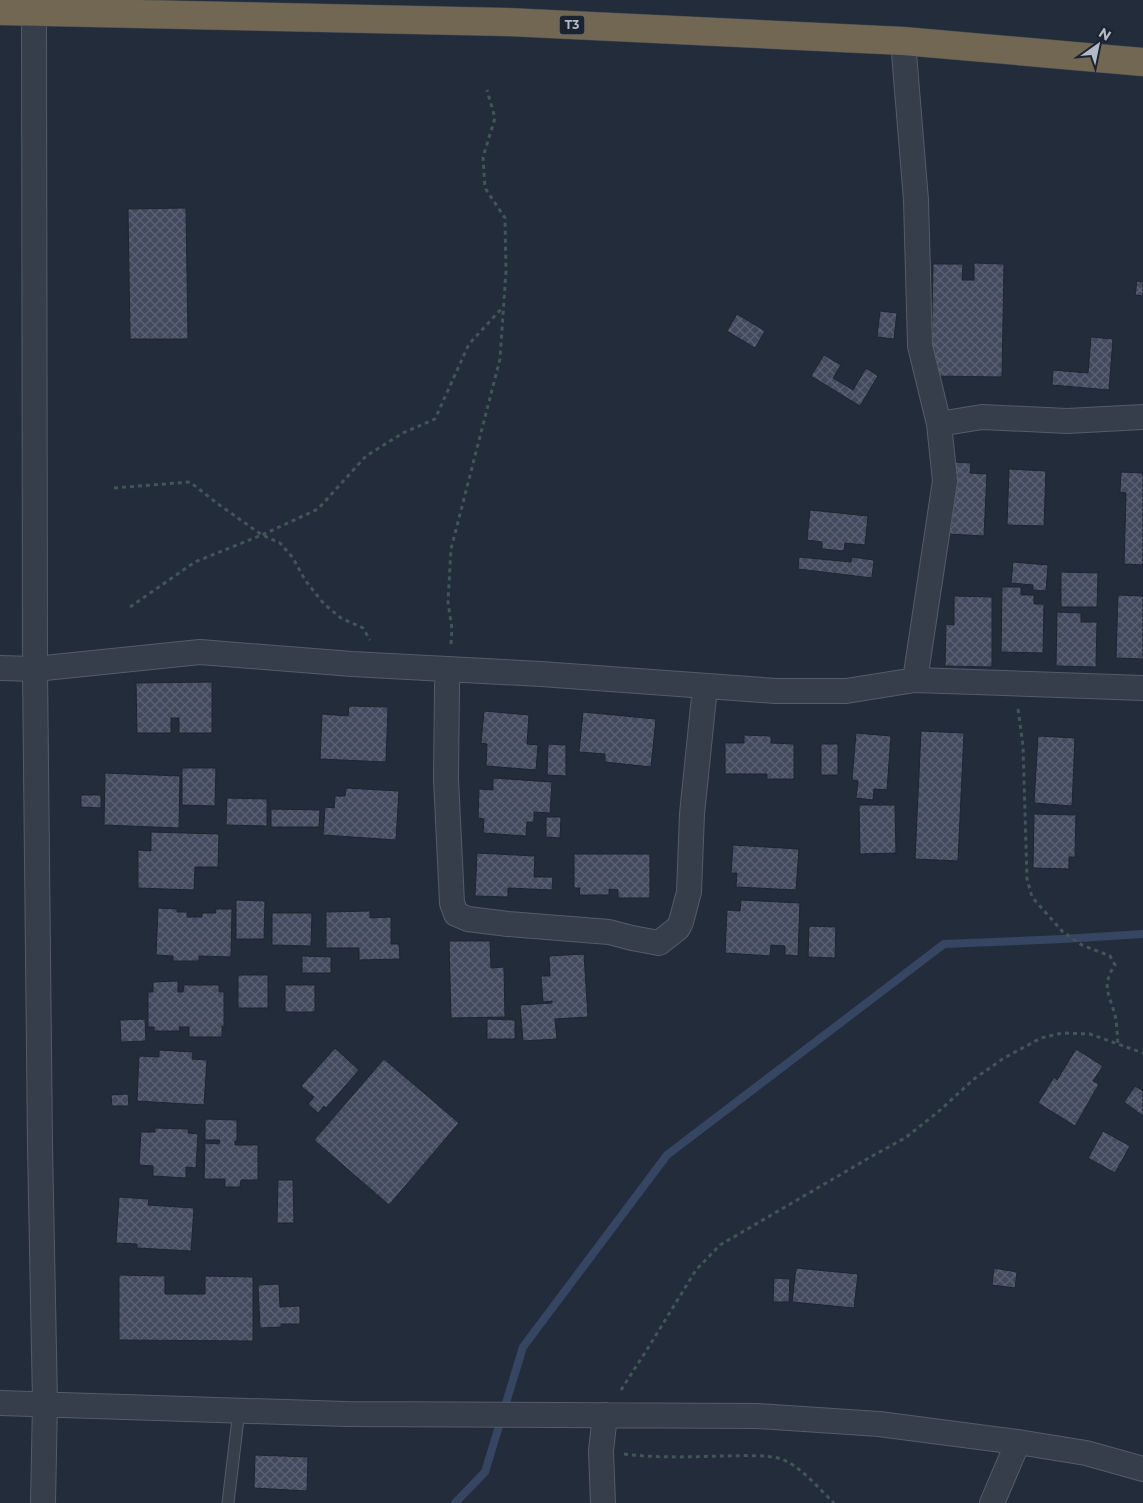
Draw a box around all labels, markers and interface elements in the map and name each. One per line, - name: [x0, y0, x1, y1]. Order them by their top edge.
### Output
- road number: T3: [560, 16, 584, 34]
- north arrow: [1073, 20, 1123, 70]
- text: N: [1095, 23, 1115, 45]

